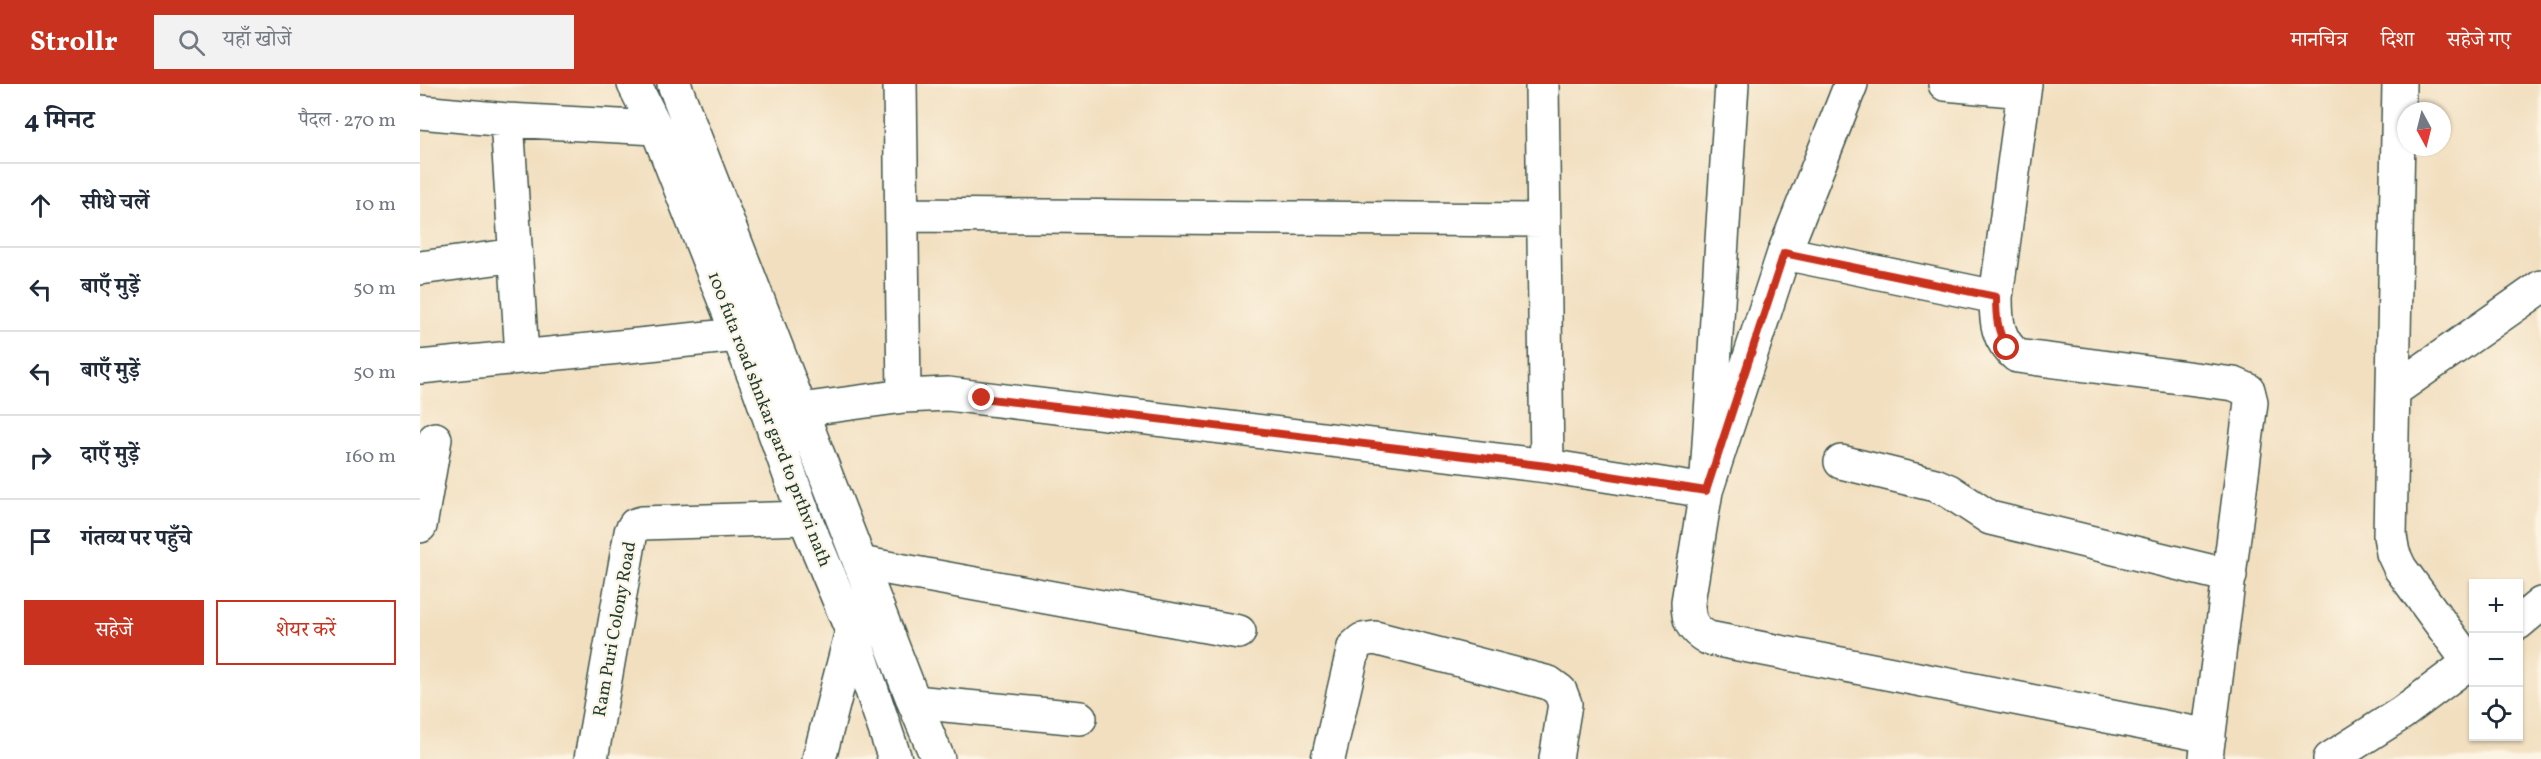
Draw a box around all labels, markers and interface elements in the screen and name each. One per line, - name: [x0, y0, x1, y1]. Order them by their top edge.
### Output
- search box: [154, 15, 574, 69]
- text: Strollr: [30, 23, 118, 62]
- text: यहाँ खोजें: [223, 25, 292, 56]
- icon: search: [175, 26, 208, 59]
- text: मानचित्र: [2291, 26, 2348, 55]
- text: दिशा: [2381, 26, 2414, 55]
- text: सहेजे गए: [2447, 26, 2511, 55]
- north arrow: [2397, 102, 2451, 156]
- text: 4 मिनट: [24, 103, 94, 139]
- text: पैदल · 270 m: [299, 107, 396, 135]
- text: सीधे चलें: [81, 188, 149, 219]
- icon: ahead: [24, 189, 57, 222]
- text: 10 m: [355, 191, 396, 219]
- street label: 100 futa road shnkar gard to prthvi nath: [701, 268, 837, 571]
- text: बाएँ मुड़ें: [81, 272, 140, 303]
- icon: left: [24, 273, 57, 306]
- text: 50 m: [353, 275, 396, 303]
- route start: [1993, 334, 2019, 360]
- text: बाएँ मुड़ें: [81, 356, 140, 387]
- icon: left: [24, 357, 57, 390]
- text: 50 m: [353, 359, 396, 387]
- route end: [968, 384, 994, 410]
- text: दाएँ मुड़ें: [81, 440, 139, 471]
- icon: right: [24, 441, 57, 474]
- text: 160 m: [344, 443, 396, 471]
- text: गंतव्य पर पहुँचे: [81, 524, 192, 555]
- icon: arrive: [24, 525, 57, 558]
- street label: Ram Puri Colony Road: [588, 540, 643, 719]
- map controls: [2469, 579, 2523, 741]
- button: +: [2469, 579, 2523, 633]
- button: सहेजें: [24, 600, 204, 665]
- button: शेयर करें: [216, 600, 396, 665]
- button: −: [2469, 633, 2523, 687]
- button: locate: [2469, 687, 2523, 741]

